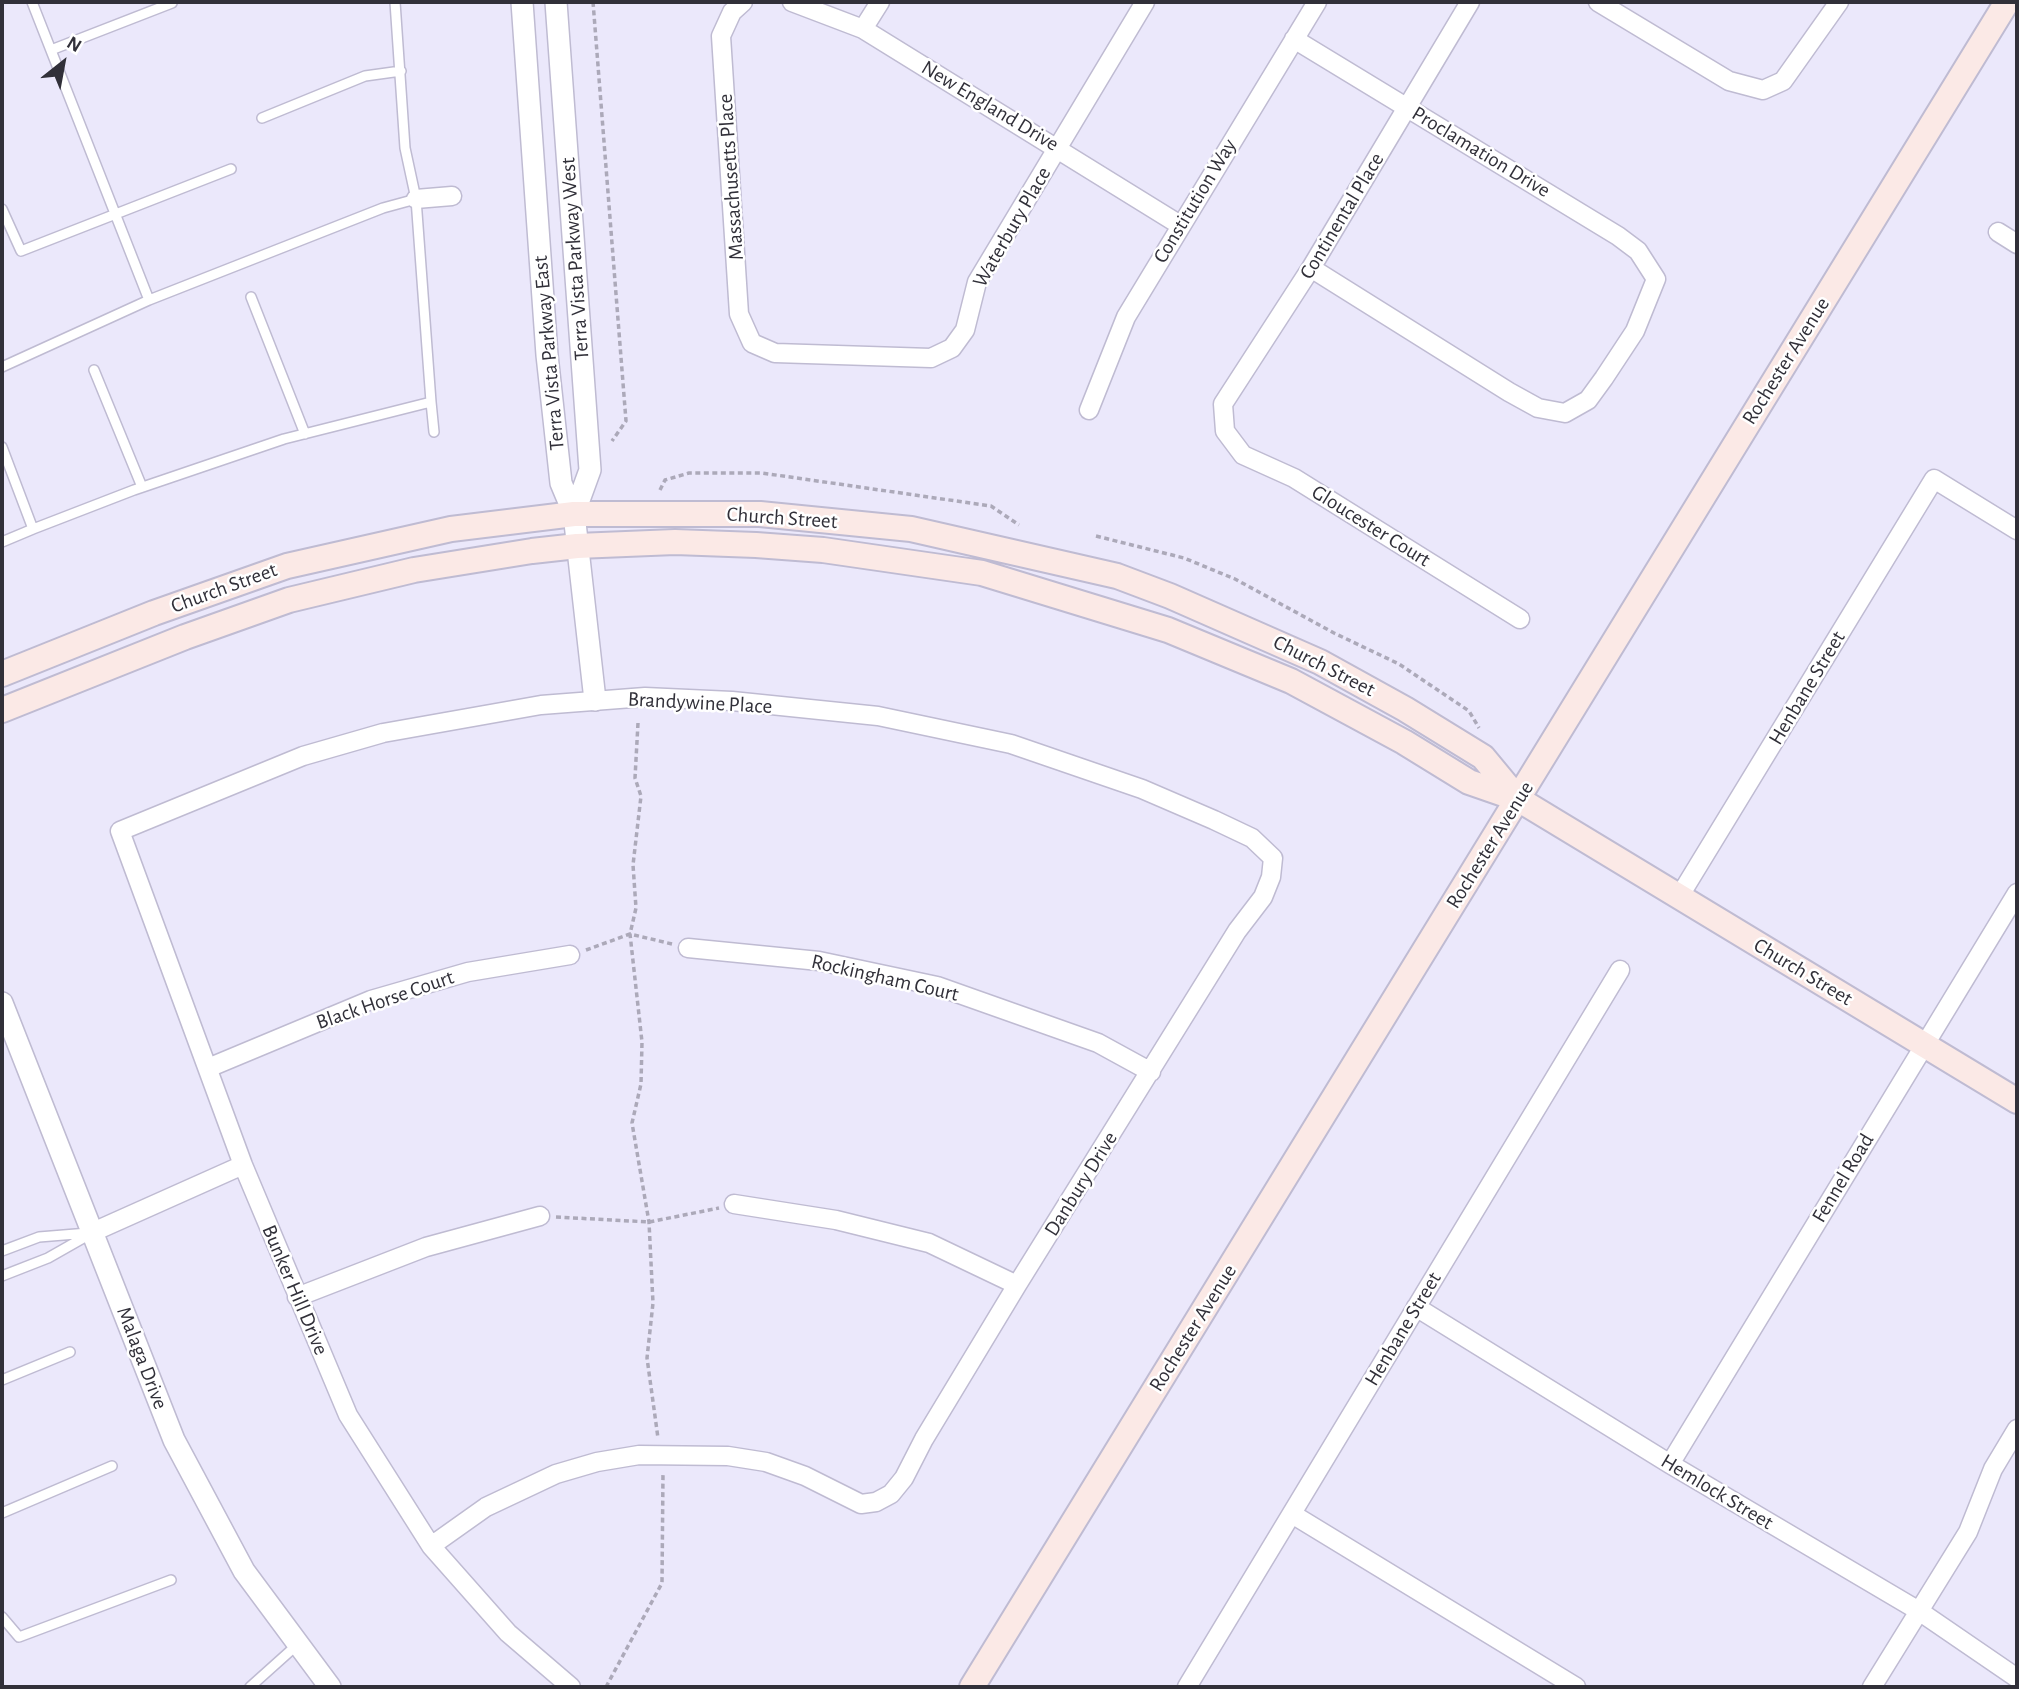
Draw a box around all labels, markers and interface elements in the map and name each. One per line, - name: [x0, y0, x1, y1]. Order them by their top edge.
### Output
- north arrow: [28, 28, 98, 98]
- text: N: [64, 33, 85, 56]
- street label: New England Drive: [917, 55, 1063, 157]
- street label: Massachusetts Place: [713, 93, 749, 261]
- street label: Proclamation Drive: [1407, 101, 1555, 203]
- street label: Constitution Way: [1148, 134, 1242, 268]
- street label: Continental Place: [1294, 148, 1390, 284]
- street label: Terra Vista Parkway West: [555, 157, 595, 361]
- street label: Waterbury Place: [967, 162, 1057, 292]
- street label: Terra Vista Parkway East: [528, 255, 570, 451]
- street label: Rochester Avenue: [1737, 293, 1835, 429]
- street label: Gloucester Court: [1307, 479, 1435, 573]
- street label: Church Street: [726, 502, 838, 534]
- street label: Church Street: [168, 557, 280, 619]
- street label: Henbane Street: [1763, 627, 1851, 749]
- street label: Church Street: [1269, 630, 1379, 702]
- street label: Brandywine Place: [627, 687, 773, 719]
- street label: Rochester Avenue: [1441, 777, 1539, 913]
- street label: Church Street: [1749, 933, 1857, 1011]
- street label: Rockingham Court: [809, 949, 961, 1007]
- street label: Black Horse Court: [313, 965, 457, 1035]
- street label: Danbury Drive: [1039, 1127, 1123, 1241]
- street label: Fennel Road: [1807, 1129, 1879, 1227]
- street label: Bunker Hill Drive: [256, 1221, 334, 1359]
- street label: Rochester Avenue: [1144, 1260, 1242, 1396]
- street label: Henbane Street: [1359, 1268, 1447, 1390]
- street label: Malaga Drive: [111, 1303, 173, 1413]
- street label: Hemlock Street: [1656, 1449, 1778, 1535]

